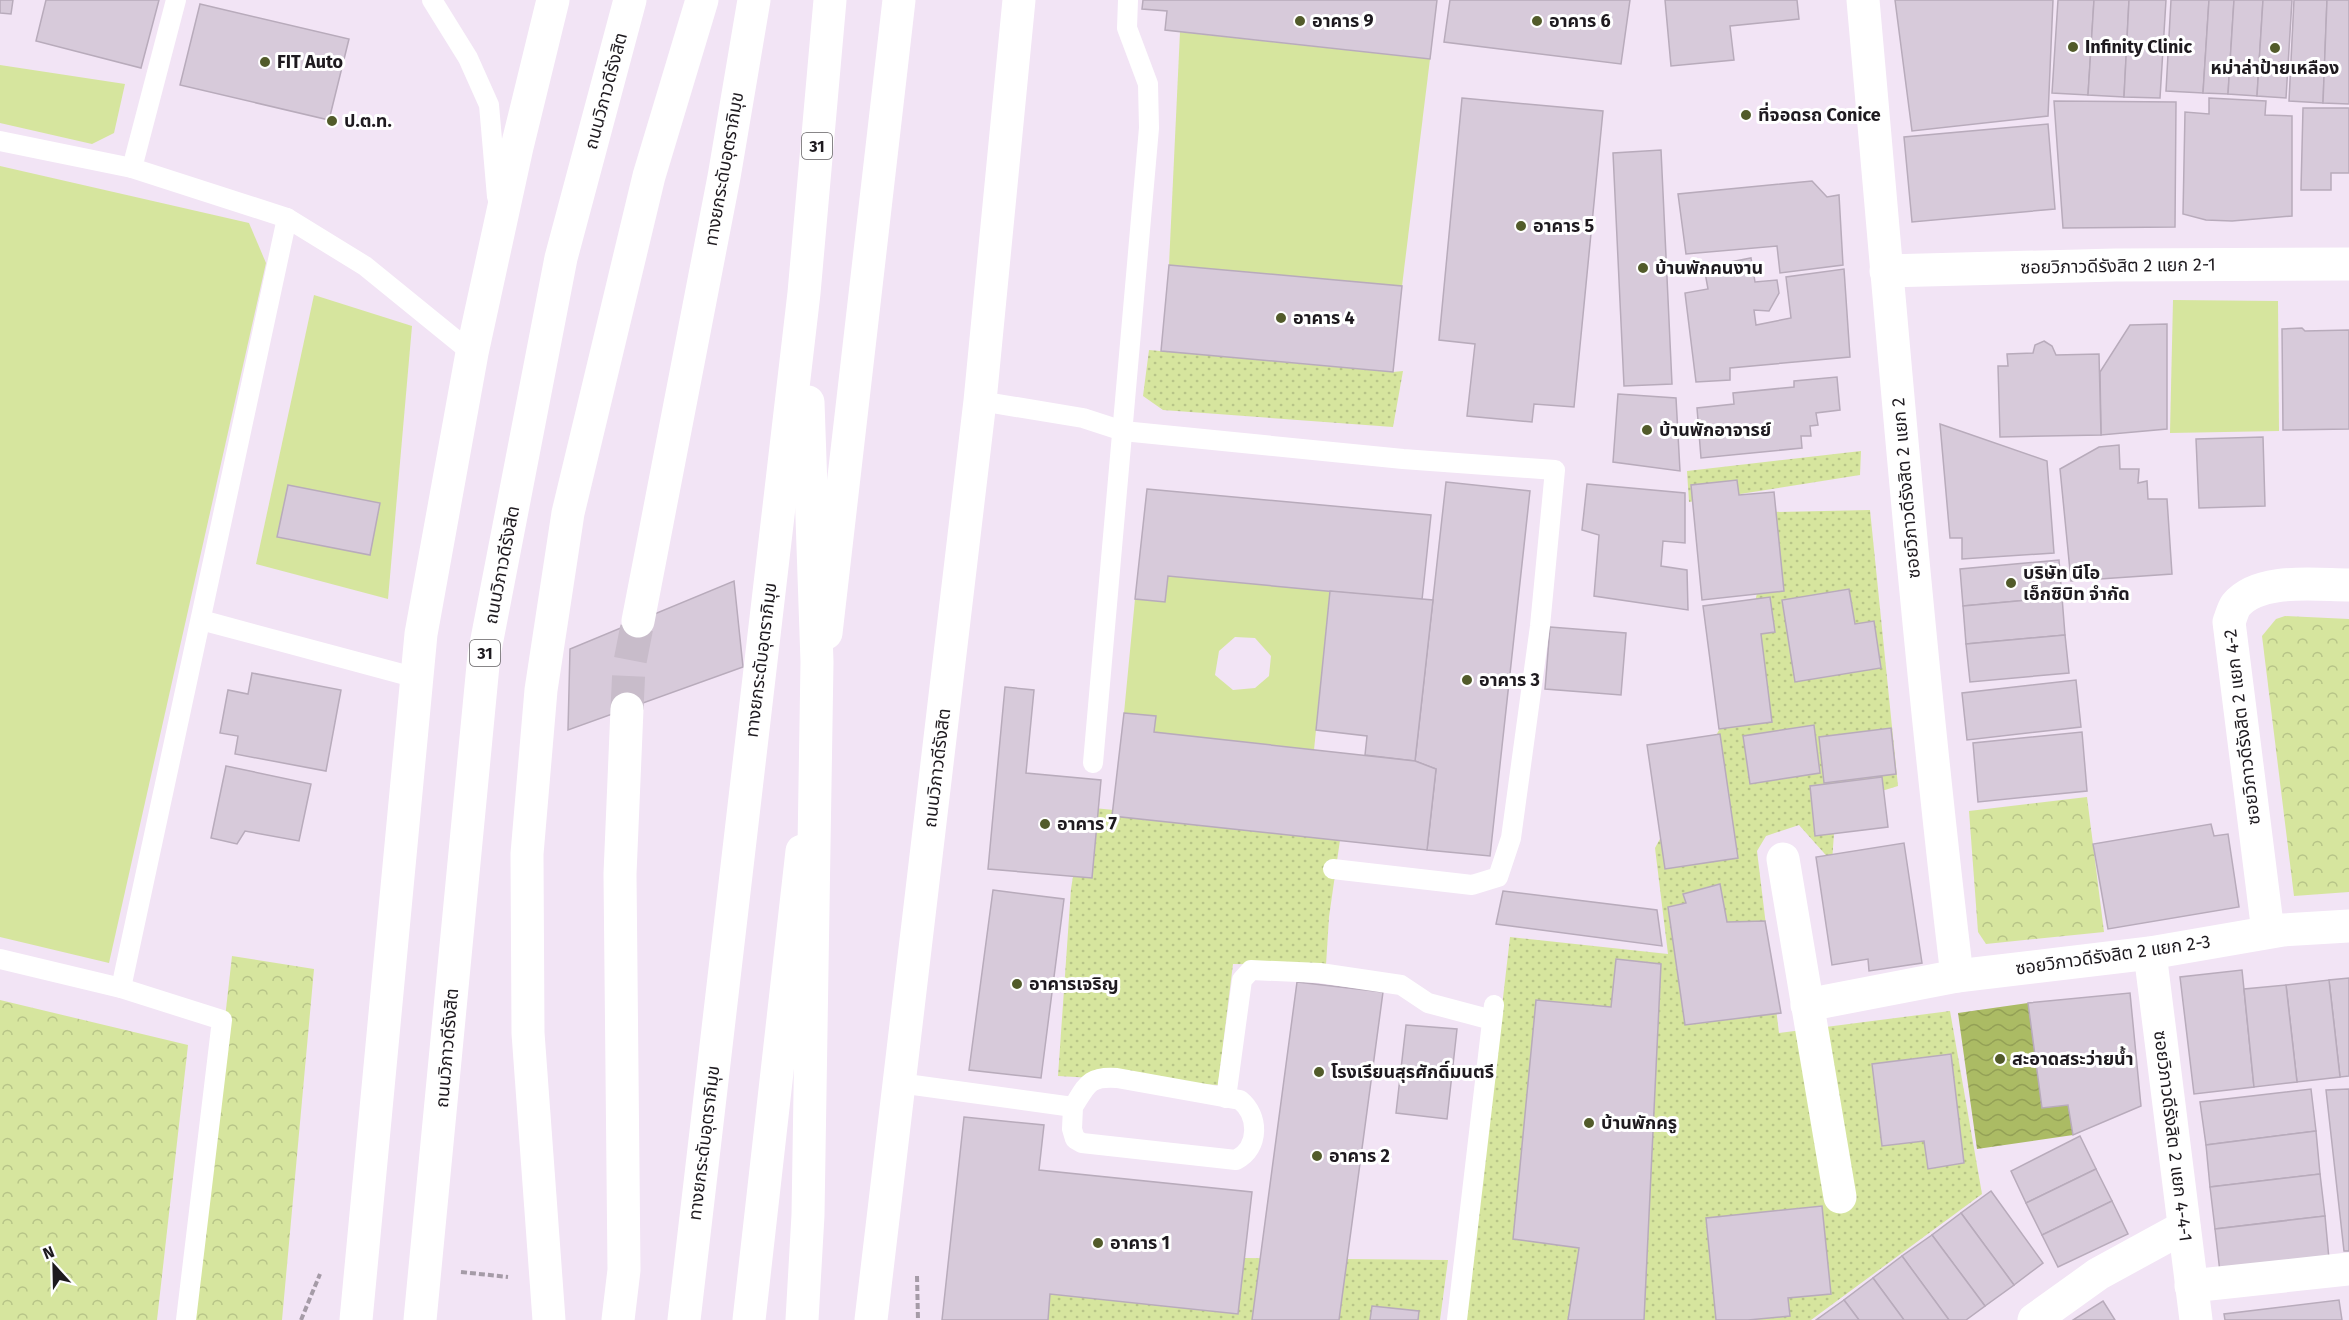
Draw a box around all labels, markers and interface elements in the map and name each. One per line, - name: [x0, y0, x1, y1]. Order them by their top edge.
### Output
- place label: อาคาร 9: [1312, 10, 1374, 32]
- place label: อาคาร 6: [1549, 10, 1611, 32]
- marker: อาคาร 9: [1293, 14, 1307, 28]
- marker: อาคาร 6: [1530, 14, 1544, 28]
- street label: ถนนวิภาวดีรังสิต: [580, 30, 632, 152]
- place label: Infinity Clinic: [2085, 36, 2192, 58]
- marker: Infinity Clinic: [2066, 40, 2080, 54]
- marker: หม่าล่าป้ายเหลือง: [2268, 41, 2282, 55]
- place label: FIT Auto: [277, 51, 343, 73]
- marker: FIT Auto: [258, 55, 272, 69]
- place label: หม่าล่าป้ายเหลือง: [2211, 57, 2339, 79]
- street label: ทางยกระดับอุตราภิมุข: [700, 90, 748, 248]
- place label: ที่จอดรถ Conice: [1758, 102, 1881, 126]
- marker: ที่จอดรถ Conice: [1739, 108, 1753, 122]
- place label: ป.ต.ท.: [344, 110, 392, 132]
- marker: ป.ต.ท.: [325, 114, 339, 128]
- road number: 31: [802, 133, 832, 159]
- place label: อาคาร 5: [1533, 215, 1595, 237]
- marker: อาคาร 5: [1514, 219, 1528, 233]
- street label: ซอยวิภาวดีรังสิต 2 แยก 2-1: [2020, 253, 2216, 279]
- place label: บ้านพักคนงาน: [1655, 257, 1763, 279]
- marker: บ้านพักคนงาน: [1636, 261, 1650, 275]
- place label: อาคาร 4: [1293, 307, 1355, 329]
- marker: อาคาร 4: [1274, 311, 1288, 325]
- street label: ซอยวิภาวดีรังสิต 2 แยก 2: [1887, 397, 1925, 579]
- place label: บ้านพักอาจารย์: [1659, 419, 1771, 441]
- marker: บ้านพักอาจารย์: [1640, 423, 1654, 437]
- street label: ถนนวิภาวดีรังสิต: [480, 504, 524, 626]
- place label: บริษัท นีโอ เอ็กซิบิท จำกัด: [2023, 562, 2130, 605]
- marker: บริษัท นีโอ เอ็กซิบิท จำกัด: [2004, 576, 2018, 590]
- street label: ทางยกระดับอุตราภิมุข: [741, 581, 781, 739]
- street label: ซอยวิภาวดีรังสิต 2 แยก 4-2: [2219, 628, 2265, 826]
- road number: 31: [470, 640, 500, 666]
- place label: อาคาร 3: [1479, 669, 1540, 691]
- marker: อาคาร 3: [1460, 673, 1474, 687]
- street label: ถนนวิภาวดีรังสิต: [919, 707, 955, 829]
- place label: อาคาร 7: [1057, 813, 1118, 835]
- marker: อาคาร 7: [1038, 817, 1052, 831]
- street label: ซอยวิภาวดีรังสิต 2 แยก 2-3: [2014, 930, 2212, 980]
- place label: อาคารเจริญ: [1029, 973, 1119, 995]
- marker: อาคารเจริญ: [1010, 977, 1024, 991]
- street label: ถนนวิภาวดีรังสิต: [431, 987, 463, 1109]
- street label: ซอยวิภาวดีรังสิต 2 แยก 4-4-1: [2149, 1029, 2197, 1243]
- place label: สะอาดสระว่ายน้ำ: [2012, 1046, 2134, 1070]
- marker: สะอาดสระว่ายน้ำ: [1993, 1052, 2007, 1066]
- place label: โรงเรียนสุรศักดิ์มนตรี: [1331, 1060, 1494, 1083]
- street label: ทางยกระดับอุตราภิมุข: [684, 1064, 724, 1222]
- marker: โรงเรียนสุรศักดิ์มนตรี: [1312, 1065, 1326, 1079]
- place label: บ้านพักครู: [1601, 1112, 1677, 1134]
- marker: บ้านพักครู: [1582, 1116, 1596, 1130]
- place label: อาคาร 2: [1329, 1145, 1390, 1167]
- marker: อาคาร 2: [1310, 1149, 1324, 1163]
- place label: อาคาร 1: [1110, 1232, 1170, 1254]
- north arrow: [24, 1236, 84, 1296]
- marker: อาคาร 1: [1091, 1236, 1105, 1250]
- text: N: [40, 1242, 57, 1263]

